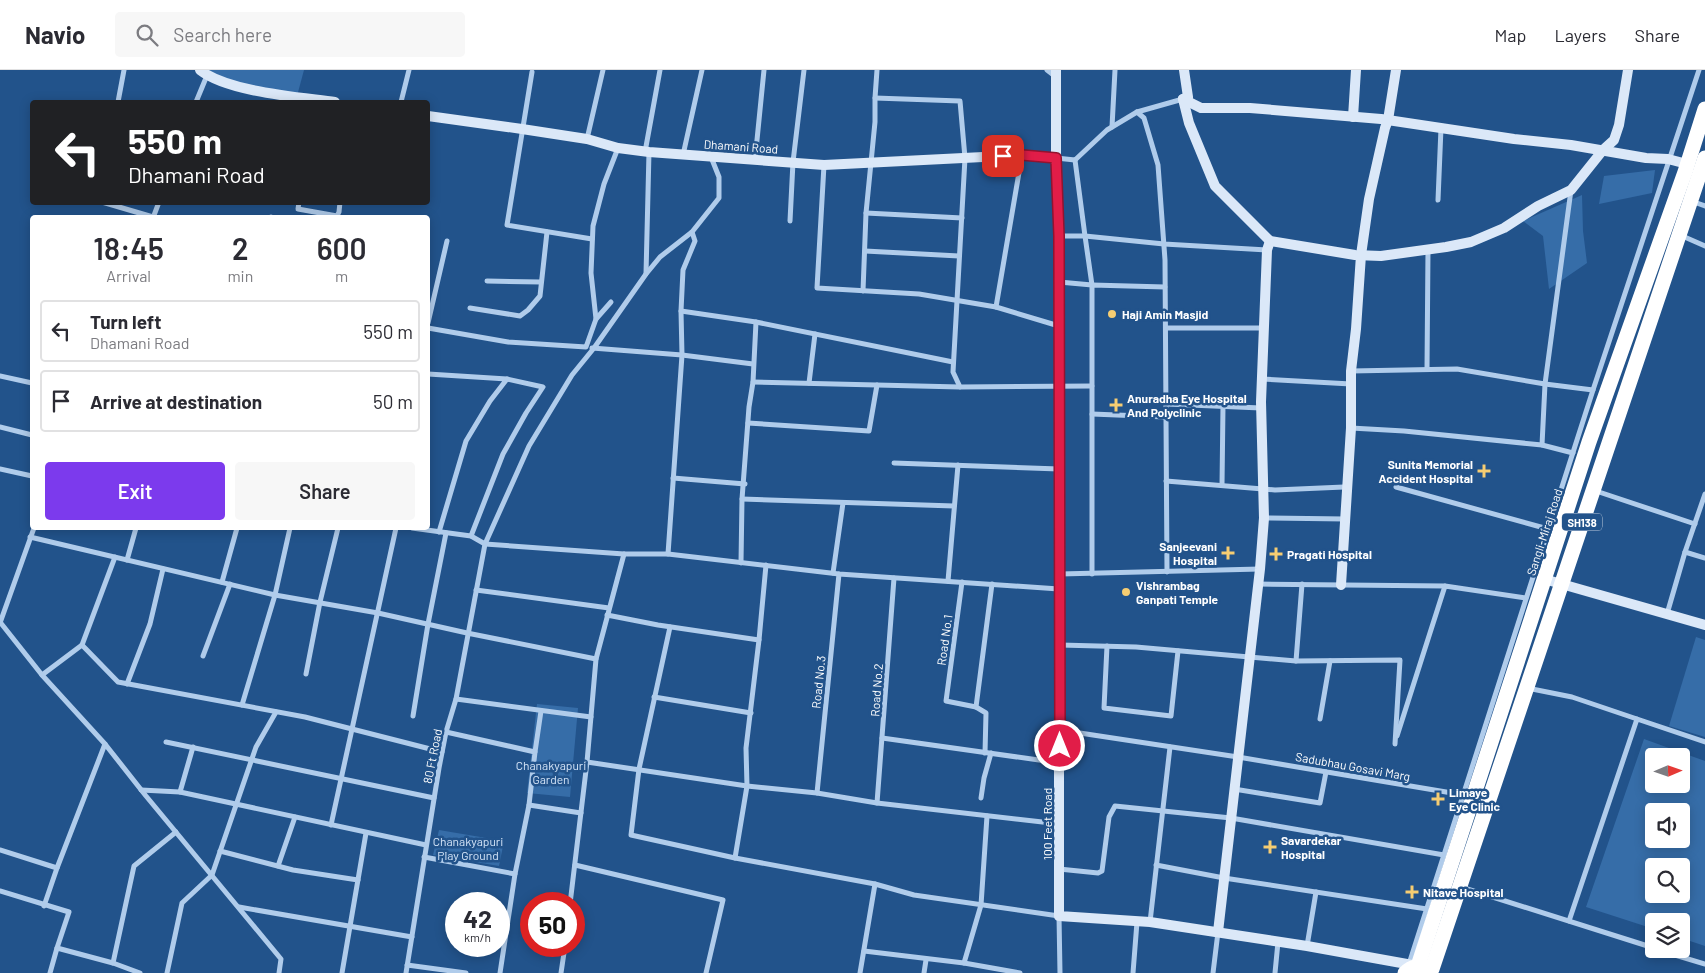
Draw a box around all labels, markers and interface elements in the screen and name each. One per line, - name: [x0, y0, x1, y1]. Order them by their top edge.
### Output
- search box: [115, 12, 465, 57]
- text: Navio: [25, 20, 85, 49]
- icon: search: [133, 21, 161, 49]
- text: Search here: [173, 23, 272, 46]
- text: Map: [1494, 24, 1526, 46]
- text: Layers: [1554, 24, 1607, 46]
- text: Share: [1635, 24, 1680, 46]
- text: 550 m: [128, 119, 222, 161]
- icon: left: [45, 120, 110, 185]
- pin: [982, 135, 1024, 177]
- street label: Dhamani Road: [703, 136, 779, 156]
- icon: arrive: [989, 142, 1017, 170]
- text: Dhamani Road: [128, 161, 265, 187]
- text: 18:45: [93, 230, 164, 266]
- text: 2: [232, 230, 249, 266]
- text: 600: [317, 230, 367, 266]
- text: Arrival: [106, 266, 151, 285]
- text: min: [227, 266, 253, 285]
- text: m: [335, 266, 348, 285]
- place label: Haji Amin Masjid: [1122, 307, 1209, 321]
- marker: Haji Amin Masjid: [1106, 308, 1118, 320]
- text: Turn left: [90, 310, 161, 333]
- icon: left: [47, 317, 75, 345]
- text: 550 m: [363, 320, 413, 343]
- text: Dhamani Road: [90, 333, 189, 352]
- icon: arrive: [47, 387, 75, 415]
- text: Arrive at destination: [90, 390, 262, 413]
- text: 50 m: [373, 390, 413, 413]
- place label: Anuradha Eye Hospital And Polyclinic: [1127, 391, 1247, 419]
- marker: Anuradha Eye Hospital And Polyclinic: [1109, 398, 1123, 412]
- place label: Sunita Memorial Accident Hospital: [1378, 457, 1473, 485]
- button: Exit: [45, 462, 225, 520]
- button: Share: [235, 462, 415, 520]
- marker: Sunita Memorial Accident Hospital: [1477, 464, 1491, 478]
- street label: Sangli-Miraj Road: [1523, 487, 1565, 577]
- road number: SH138: [1562, 514, 1602, 531]
- place label: Sanjeevani Hospital: [1159, 539, 1217, 567]
- marker: Sanjeevani Hospital: [1221, 546, 1235, 560]
- marker: Pragati Hospital: [1269, 547, 1283, 561]
- place label: Pragati Hospital: [1287, 547, 1372, 561]
- place label: Vishrambag Ganpati Temple: [1136, 578, 1219, 606]
- marker: Vishrambag Ganpati Temple: [1120, 586, 1132, 598]
- street label: Road No.1: [934, 614, 954, 666]
- street label: Road No.3: [808, 655, 828, 709]
- street label: Road No.2: [867, 663, 885, 717]
- position arrow: [1033, 719, 1085, 771]
- street label: 80 Ft Road: [420, 727, 444, 785]
- north arrow: [1645, 748, 1690, 792]
- map controls: [1645, 748, 1690, 958]
- street label: Sadubhau Gosavi Marg: [1295, 749, 1411, 783]
- park label: Chanakyapuri Garden: [516, 758, 586, 786]
- place label: Limaye Eye Clinic: [1449, 785, 1501, 813]
- street label: 100 Feet Road: [1040, 788, 1054, 860]
- marker: Limaye Eye Clinic: [1431, 792, 1445, 806]
- button: sound: [1645, 803, 1690, 848]
- place label: Savardekar Hospital: [1281, 833, 1342, 861]
- park label: Chanakyapuri Play Ground: [433, 834, 503, 862]
- marker: Savardekar Hospital: [1263, 840, 1277, 854]
- button: search: [1645, 858, 1690, 903]
- marker: Nitave Hospital: [1405, 885, 1419, 899]
- place label: Nitave Hospital: [1423, 885, 1504, 899]
- speed limit sign: 50: [520, 892, 585, 957]
- text: 42: [463, 903, 492, 933]
- button: layers: [1645, 913, 1690, 958]
- text: km/h: [464, 930, 491, 944]

